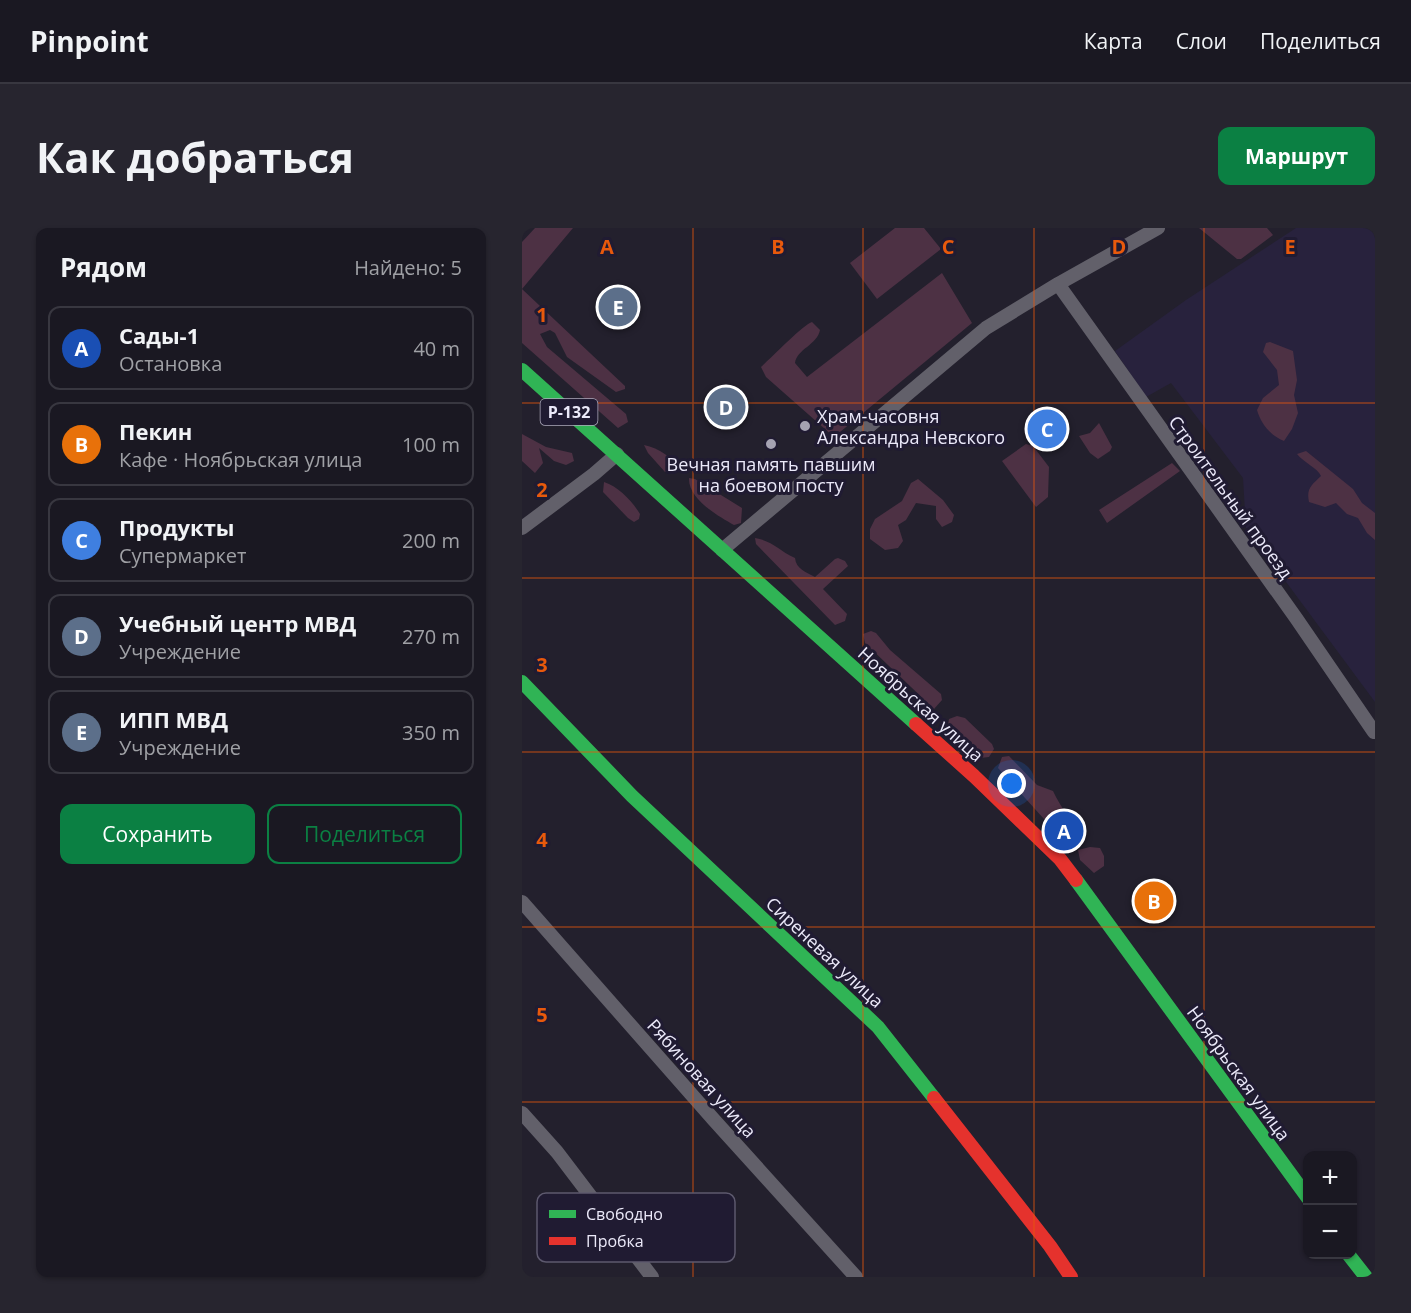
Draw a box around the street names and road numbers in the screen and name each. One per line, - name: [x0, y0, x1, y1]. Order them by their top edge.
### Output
- road number: Р-132: [540, 399, 598, 425]
- street label: Строительный проезд: [1164, 411, 1298, 583]
- street label: Ноябрьская улица: [853, 641, 989, 767]
- street label: Сиреневая улица: [761, 891, 889, 1013]
- street label: Ноябрьская улица: [1182, 1001, 1296, 1145]
- street label: Рябиновая улица: [642, 1013, 762, 1143]

